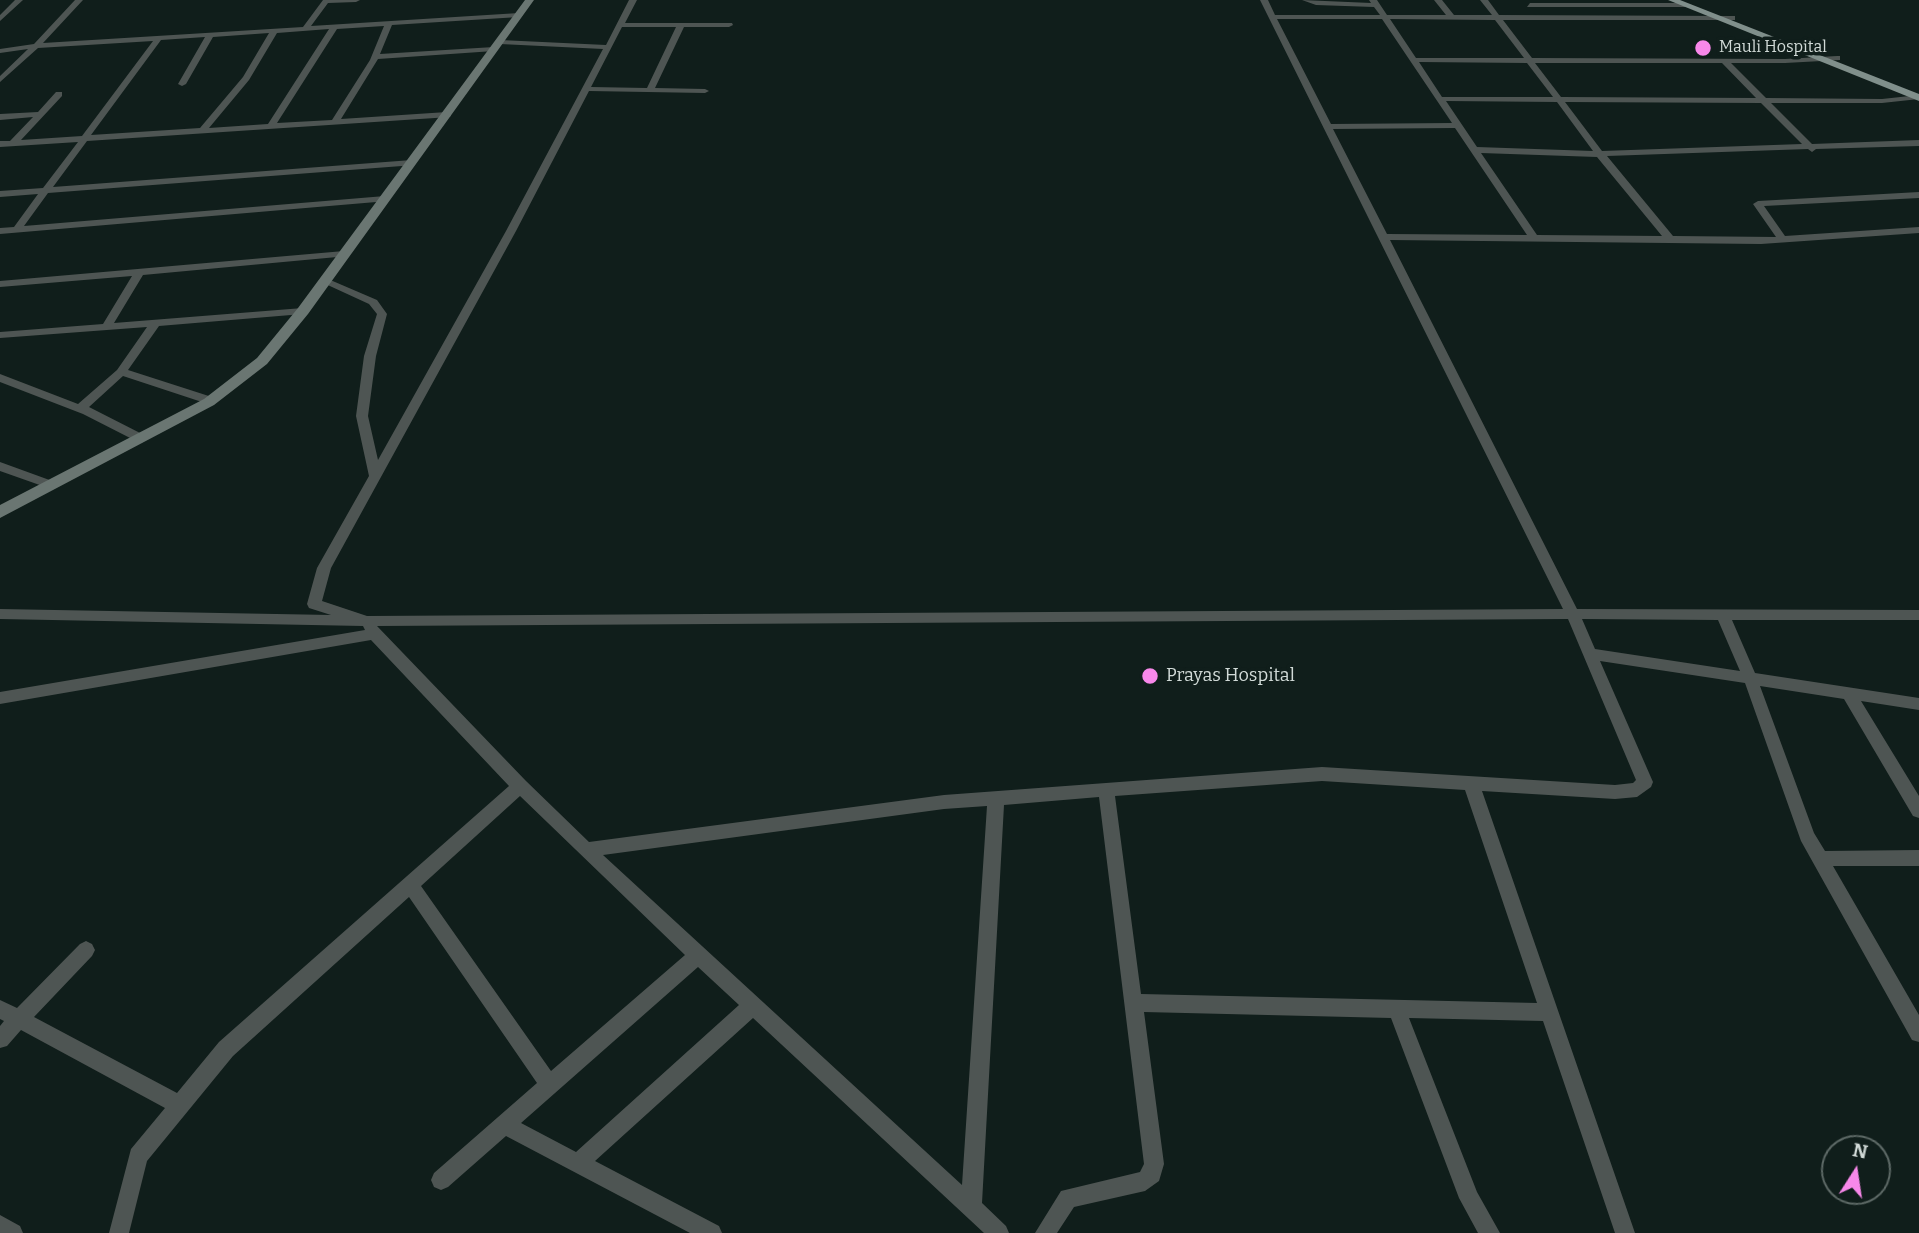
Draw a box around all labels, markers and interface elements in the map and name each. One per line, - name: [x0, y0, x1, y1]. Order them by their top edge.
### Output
- marker: Mauli Hospital: [1693, 38, 1713, 58]
- place label: Mauli Hospital: [1719, 38, 1827, 58]
- place label: Prayas Hospital: [1166, 665, 1295, 687]
- marker: Prayas Hospital: [1140, 666, 1160, 686]
- north arrow: [1821, 1135, 1891, 1205]
- text: N: [1850, 1138, 1870, 1164]

